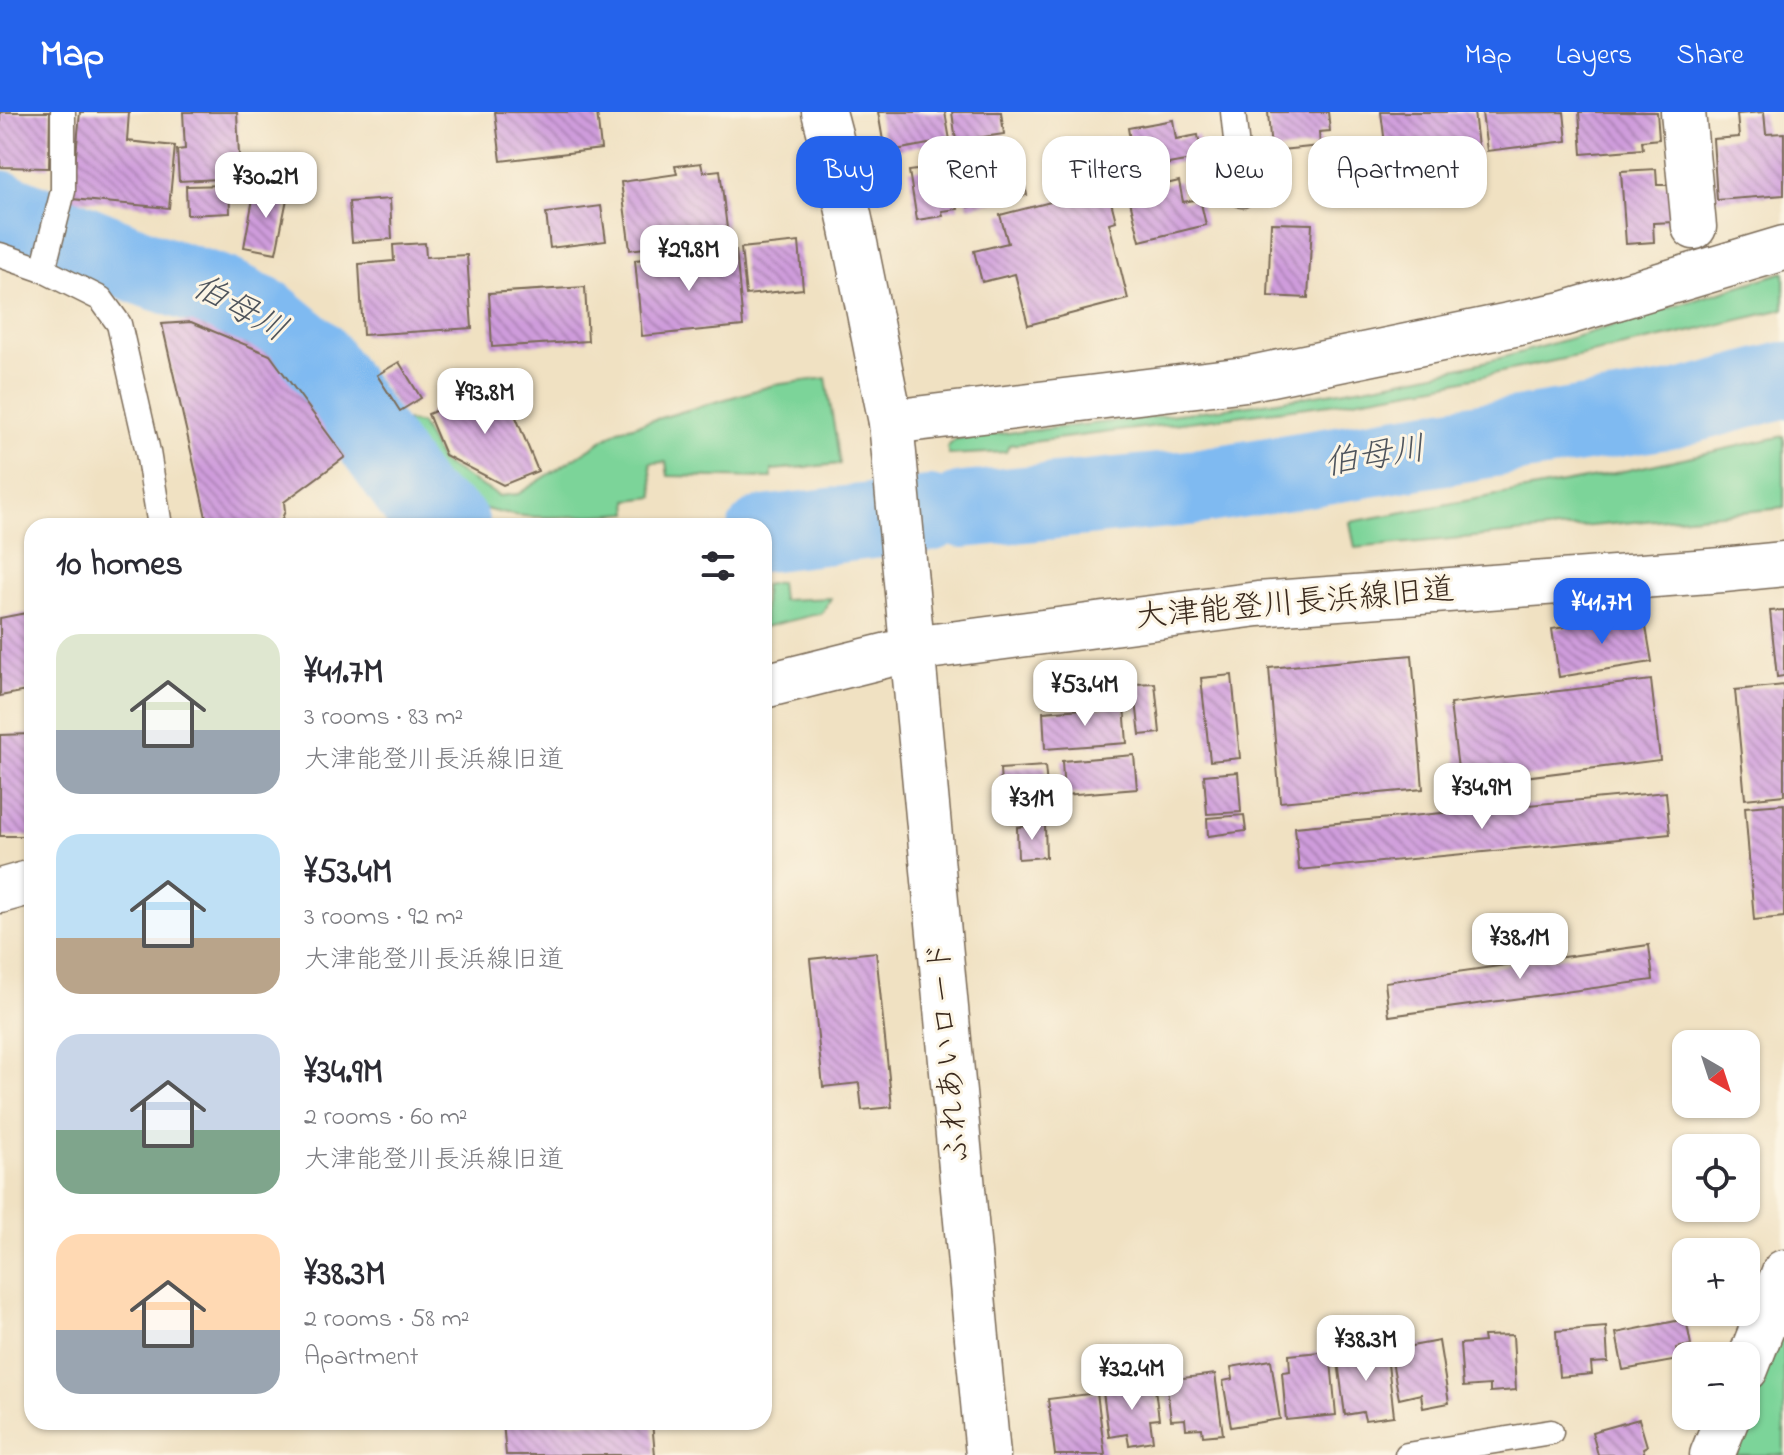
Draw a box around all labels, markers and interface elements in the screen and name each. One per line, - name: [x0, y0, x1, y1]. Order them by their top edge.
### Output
- text: Map: [40, 28, 104, 84]
- text: Map: [1464, 36, 1512, 77]
- text: Layers: [1556, 36, 1632, 77]
- text: Share: [1676, 36, 1744, 77]
- chip: Buy: [796, 136, 902, 208]
- chip: Rent: [918, 136, 1026, 208]
- chip: Filters: [1042, 136, 1170, 208]
- chip: New: [1186, 136, 1292, 208]
- chip: Apartment: [1308, 136, 1487, 208]
- pin: ¥30.2M: [201, 152, 331, 220]
- text: ¥30.2M: [233, 159, 299, 197]
- pin: ¥29.8M: [624, 225, 754, 293]
- text: ¥29.8M: [658, 232, 720, 270]
- water label: 伯母川: [182, 263, 296, 357]
- pin: ¥93.8M: [420, 368, 550, 436]
- text: ¥93.8M: [455, 375, 515, 413]
- water label: 伯母川: [1321, 425, 1429, 491]
- text: 10 homes: [56, 541, 183, 591]
- icon: filters: [696, 544, 740, 588]
- street label: 大津能登川長浜線旧道: [1134, 568, 1456, 642]
- pin: ¥41.7M: [1537, 578, 1667, 646]
- text: ¥41.7M: [1572, 585, 1632, 623]
- text: ¥41.7M: [304, 649, 384, 699]
- pin: ¥53.4M: [1020, 660, 1150, 728]
- icon: home: [120, 666, 216, 762]
- text: ¥53.4M: [1051, 667, 1119, 705]
- text: 3 rooms · 83 m²: [304, 699, 463, 737]
- text: 大津能登川長浜線旧道: [304, 742, 564, 780]
- pin: ¥34.9M: [1417, 763, 1547, 831]
- text: ¥34.9M: [1452, 770, 1512, 808]
- pin: ¥31M: [985, 774, 1079, 842]
- text: ¥31M: [1010, 781, 1054, 819]
- text: ¥53.4M: [304, 849, 392, 899]
- icon: home: [120, 866, 216, 962]
- text: 3 rooms · 92 m²: [304, 899, 463, 937]
- pin: ¥38.1M: [1455, 913, 1585, 981]
- text: ¥38.1M: [1490, 920, 1550, 958]
- street label: ふれあいロード: [917, 938, 983, 1166]
- text: 大津能登川長浜線旧道: [304, 942, 564, 980]
- north arrow: [1672, 1030, 1760, 1118]
- map controls: [1672, 1030, 1760, 1430]
- text: ¥34.9M: [304, 1049, 383, 1099]
- icon: home: [120, 1066, 216, 1162]
- text: 2 rooms · 60 m²: [304, 1099, 468, 1137]
- button: locate: [1672, 1134, 1760, 1222]
- text: 大津能登川長浜線旧道: [304, 1142, 564, 1180]
- button: +: [1672, 1238, 1760, 1326]
- text: ¥38.3M: [304, 1251, 386, 1301]
- icon: home: [120, 1266, 216, 1362]
- text: 2 rooms · 58 m²: [304, 1301, 470, 1339]
- pin: ¥38.3M: [1301, 1315, 1431, 1383]
- text: ¥38.3M: [1335, 1322, 1397, 1360]
- text: Apartment: [304, 1339, 418, 1377]
- button: −: [1672, 1342, 1760, 1430]
- pin: ¥32.4M: [1067, 1344, 1197, 1412]
- text: ¥32.4M: [1099, 1351, 1165, 1389]

